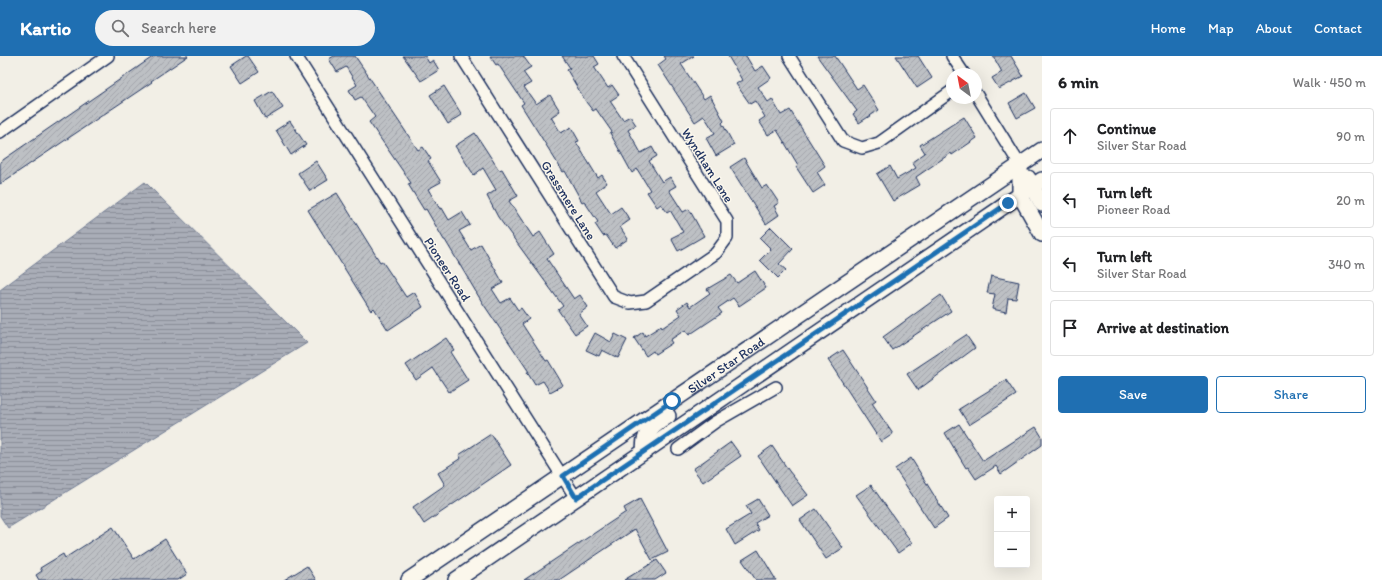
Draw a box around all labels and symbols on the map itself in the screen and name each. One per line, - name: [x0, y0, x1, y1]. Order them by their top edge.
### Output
- north arrow: [946, 68, 982, 104]
- street label: Wyndham Lane: [679, 125, 736, 205]
- street label: Grassmere Lane: [538, 158, 599, 243]
- route end: [999, 194, 1017, 212]
- street label: Pioneer Road: [421, 234, 474, 304]
- street label: Silver Star Road: [685, 334, 767, 397]
- route start: [663, 392, 681, 410]

